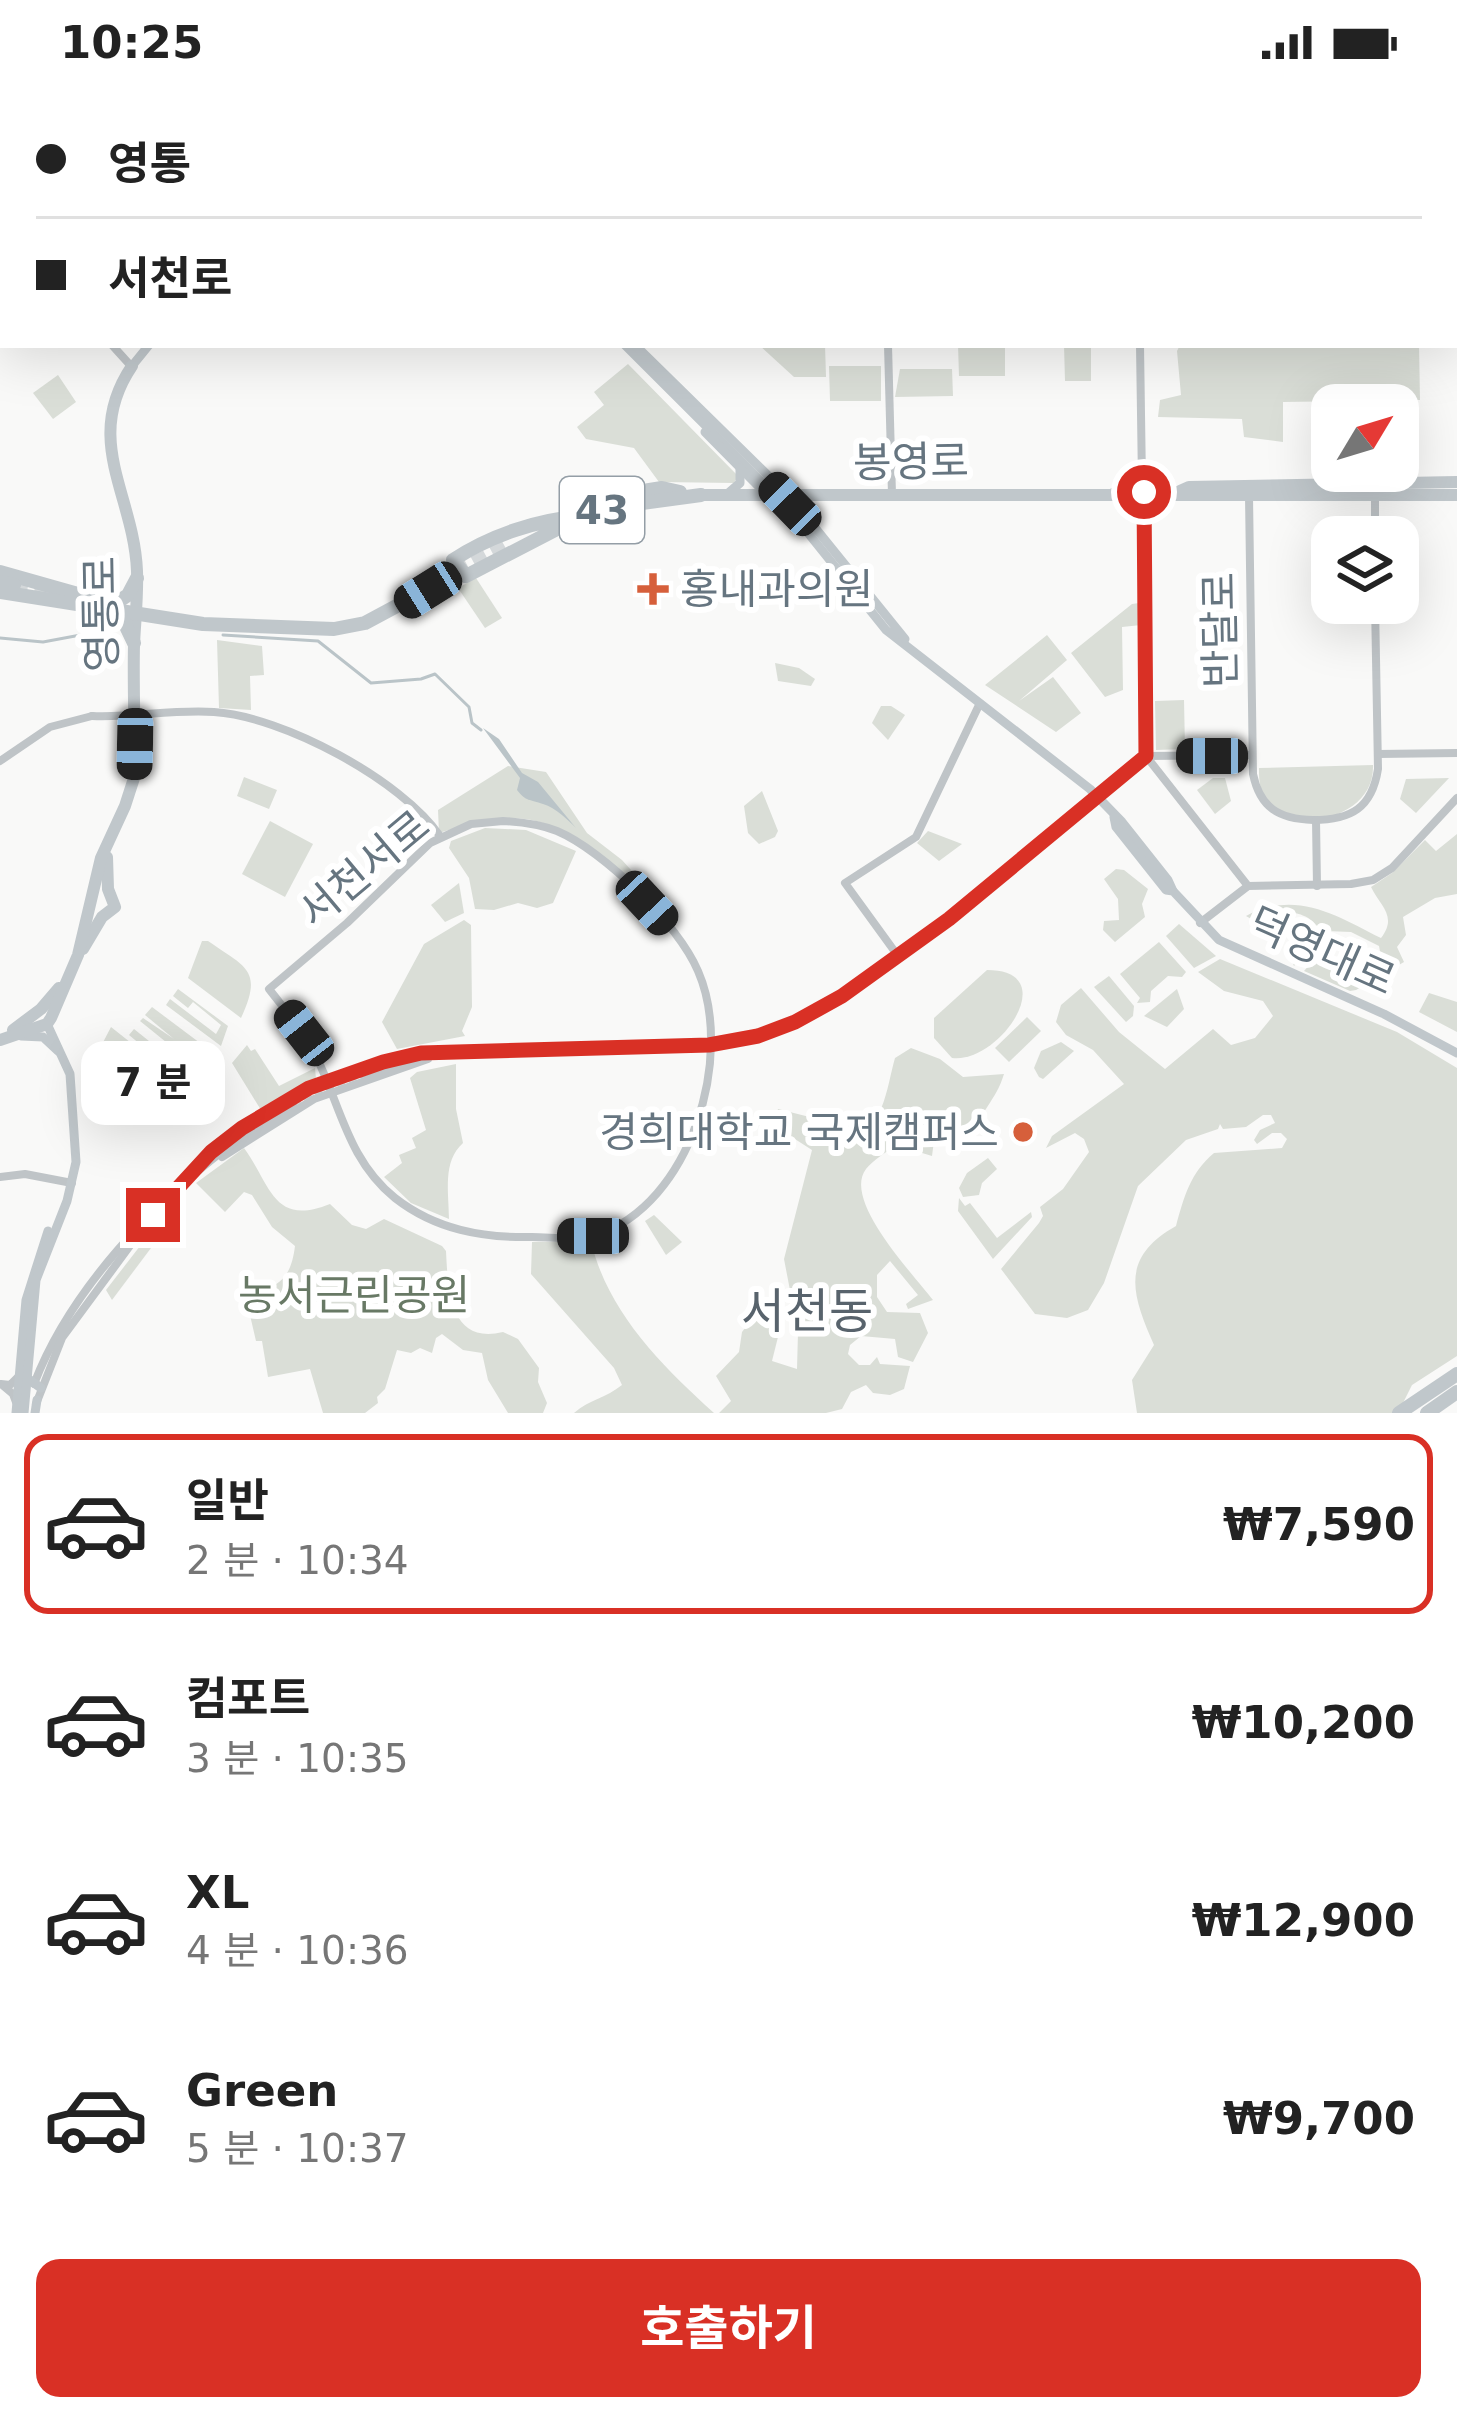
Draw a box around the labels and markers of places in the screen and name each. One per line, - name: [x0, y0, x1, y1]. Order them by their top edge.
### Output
- place label: 홍내과의원: [680, 565, 873, 614]
- marker: 홍내과의원: [637, 573, 669, 605]
- place label: 경희대학교 국제캠퍼스: [599, 1108, 999, 1157]
- marker: 경희대학교 국제캠퍼스: [1010, 1119, 1036, 1145]

